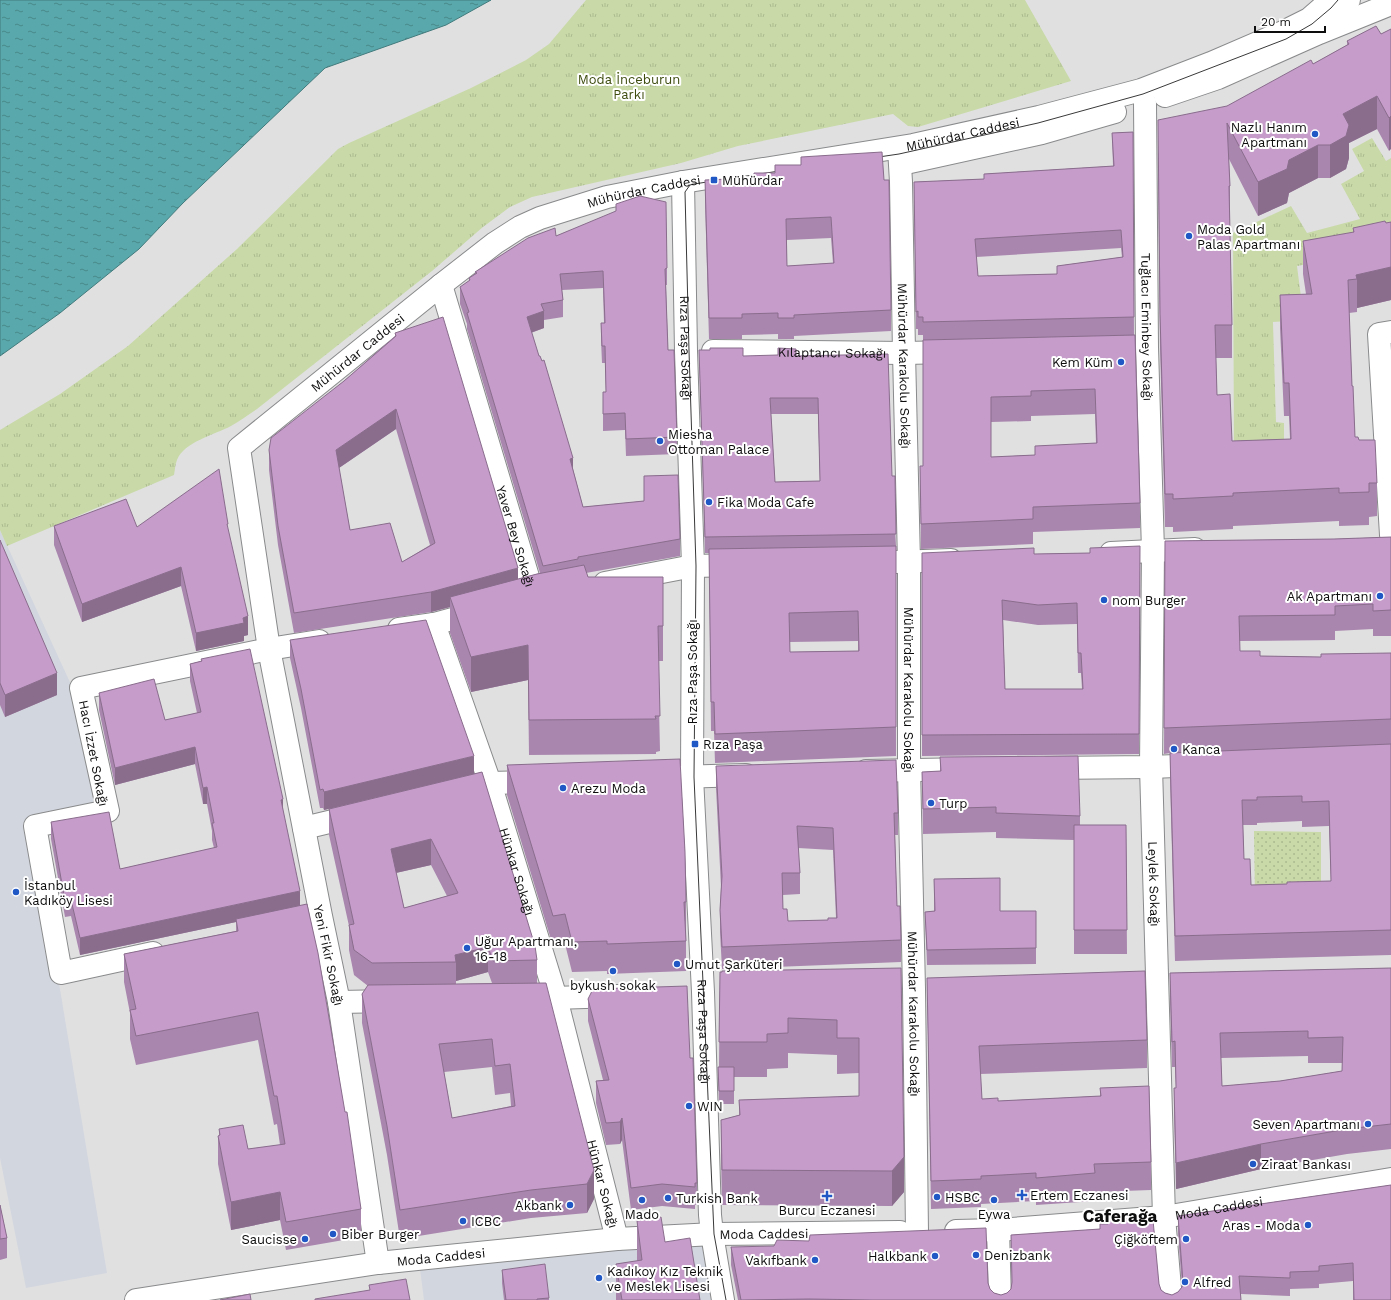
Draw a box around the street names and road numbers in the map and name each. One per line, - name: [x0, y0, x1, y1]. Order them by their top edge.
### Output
- street label: Mühürdar Caddesi: [905, 115, 1021, 154]
- street label: Mühürdar Caddesi: [585, 172, 702, 211]
- street label: Tuğlacı Eminbey Sokağı: [1138, 253, 1156, 401]
- street label: Mühürdar Karakolu Sokağı: [895, 283, 913, 449]
- street label: Rıza Paşa Sokağı: [677, 295, 695, 401]
- street label: Mühürdar Caddesi: [308, 311, 407, 395]
- street label: Kılaptancı Sokağı: [778, 345, 886, 361]
- street label: Yaver Bey Sokağı: [493, 484, 538, 589]
- street label: Mühürdar Karakolu Sokağı: [901, 607, 916, 773]
- street label: Rıza Paşa Sokağı: [685, 619, 700, 725]
- street label: Hacı İzzet Sokağı: [76, 699, 111, 807]
- street label: Hünkar Sokağı: [496, 826, 537, 917]
- street label: Leylek Sokağı: [1145, 841, 1163, 927]
- street label: Yeni Fikir Sokağı: [310, 903, 347, 1007]
- street label: Mühürdar Karakolu Sokağı: [905, 931, 922, 1097]
- street label: Rıza Paşa Sokağı: [694, 979, 713, 1084]
- street label: Hünkar Sokağı: [584, 1138, 621, 1230]
- street label: Moda Caddesi: [1174, 1194, 1264, 1223]
- street label: Moda Caddesi: [719, 1226, 808, 1242]
- street label: Moda Caddesi: [396, 1245, 486, 1269]

